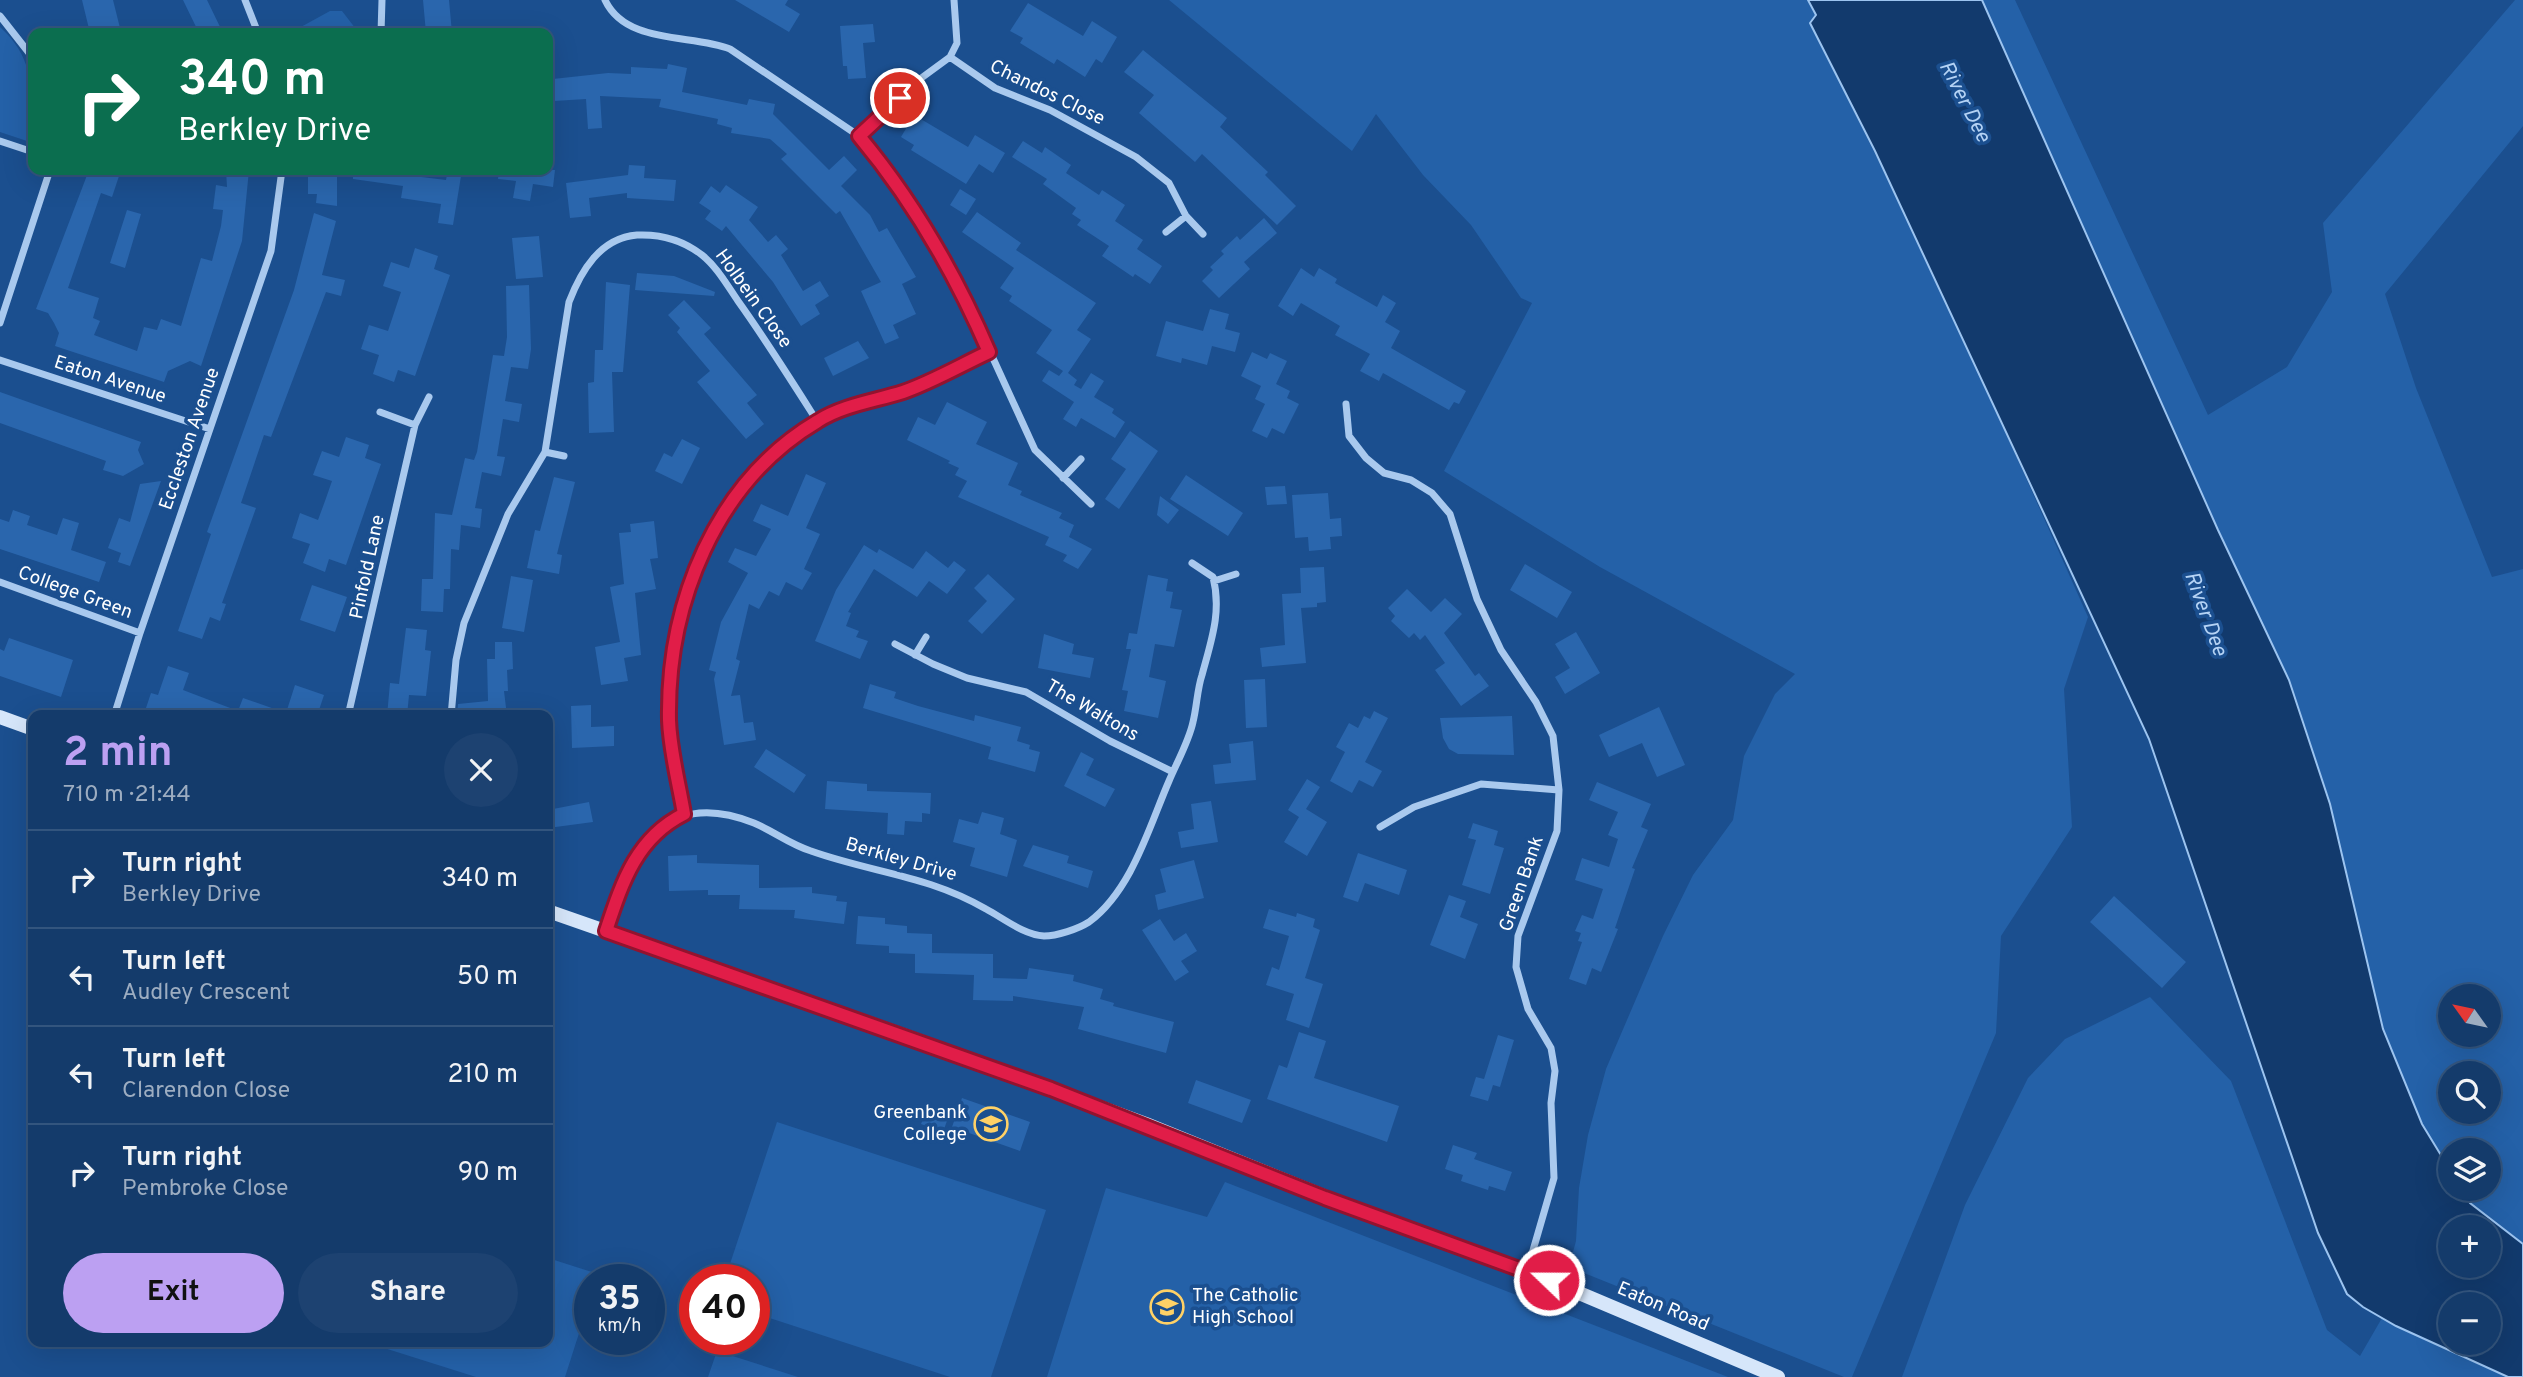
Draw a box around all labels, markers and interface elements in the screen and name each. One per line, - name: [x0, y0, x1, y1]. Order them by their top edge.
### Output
- text: 340 m: [178, 51, 326, 113]
- street label: Chandos Close: [985, 55, 1109, 131]
- icon: right: [63, 56, 154, 147]
- water label: River Dee: [1932, 57, 1997, 148]
- pin: [870, 68, 930, 128]
- icon: arrive: [881, 79, 919, 117]
- text: Berkley Drive: [178, 112, 371, 152]
- street label: Holbein Close: [709, 245, 797, 353]
- street label: Eaton Avenue: [51, 351, 169, 409]
- street label: Eccleston Avenue: [154, 365, 226, 513]
- street label: Pinfold Lane: [345, 513, 391, 621]
- street label: College Green: [14, 561, 136, 625]
- water label: River Dee: [2177, 568, 2233, 661]
- street label: The Waltons: [1041, 675, 1143, 747]
- text: 2 min: [63, 728, 173, 781]
- button: close: [444, 733, 518, 807]
- text: 710 m · 21:44: [63, 781, 191, 810]
- street label: Berkley Drive: [843, 833, 959, 887]
- street label: Green Bank: [1494, 833, 1550, 935]
- text: Turn right: [122, 848, 242, 881]
- icon: right: [63, 860, 101, 898]
- text: 340 m: [441, 863, 518, 896]
- text: Berkley Drive: [122, 881, 261, 910]
- text: Turn left: [122, 946, 226, 979]
- icon: left: [63, 958, 101, 996]
- text: 50 m: [457, 961, 518, 994]
- text: Audley Crescent: [122, 979, 290, 1008]
- north arrow: [2438, 984, 2501, 1046]
- map controls: [2438, 984, 2501, 1355]
- text: Turn left: [122, 1044, 226, 1077]
- icon: left: [63, 1056, 101, 1094]
- text: 210 m: [448, 1059, 518, 1092]
- button: search: [2438, 1061, 2501, 1124]
- text: Clarendon Close: [122, 1077, 290, 1106]
- place label: Greenbank College: [873, 1101, 967, 1147]
- school or university icon: Greenbank College: [972, 1105, 1010, 1143]
- button: layers: [2438, 1138, 2501, 1201]
- text: Turn right: [122, 1142, 242, 1175]
- icon: right: [63, 1154, 101, 1192]
- text: 90 m: [458, 1157, 518, 1190]
- text: Pembroke Close: [122, 1175, 288, 1204]
- button: +: [2438, 1215, 2501, 1278]
- position arrow: [1512, 1243, 1586, 1317]
- button: Exit: [63, 1253, 284, 1333]
- button: Share: [298, 1253, 518, 1333]
- speed limit sign: 40: [679, 1264, 770, 1355]
- street label: Eaton Road: [1613, 1277, 1713, 1337]
- text: 35: [598, 1278, 641, 1322]
- place label: The Catholic High School: [1192, 1284, 1298, 1330]
- school or university icon: The Catholic High School: [1148, 1288, 1186, 1326]
- button: −: [2438, 1292, 2501, 1355]
- text: km/h: [598, 1315, 641, 1338]

